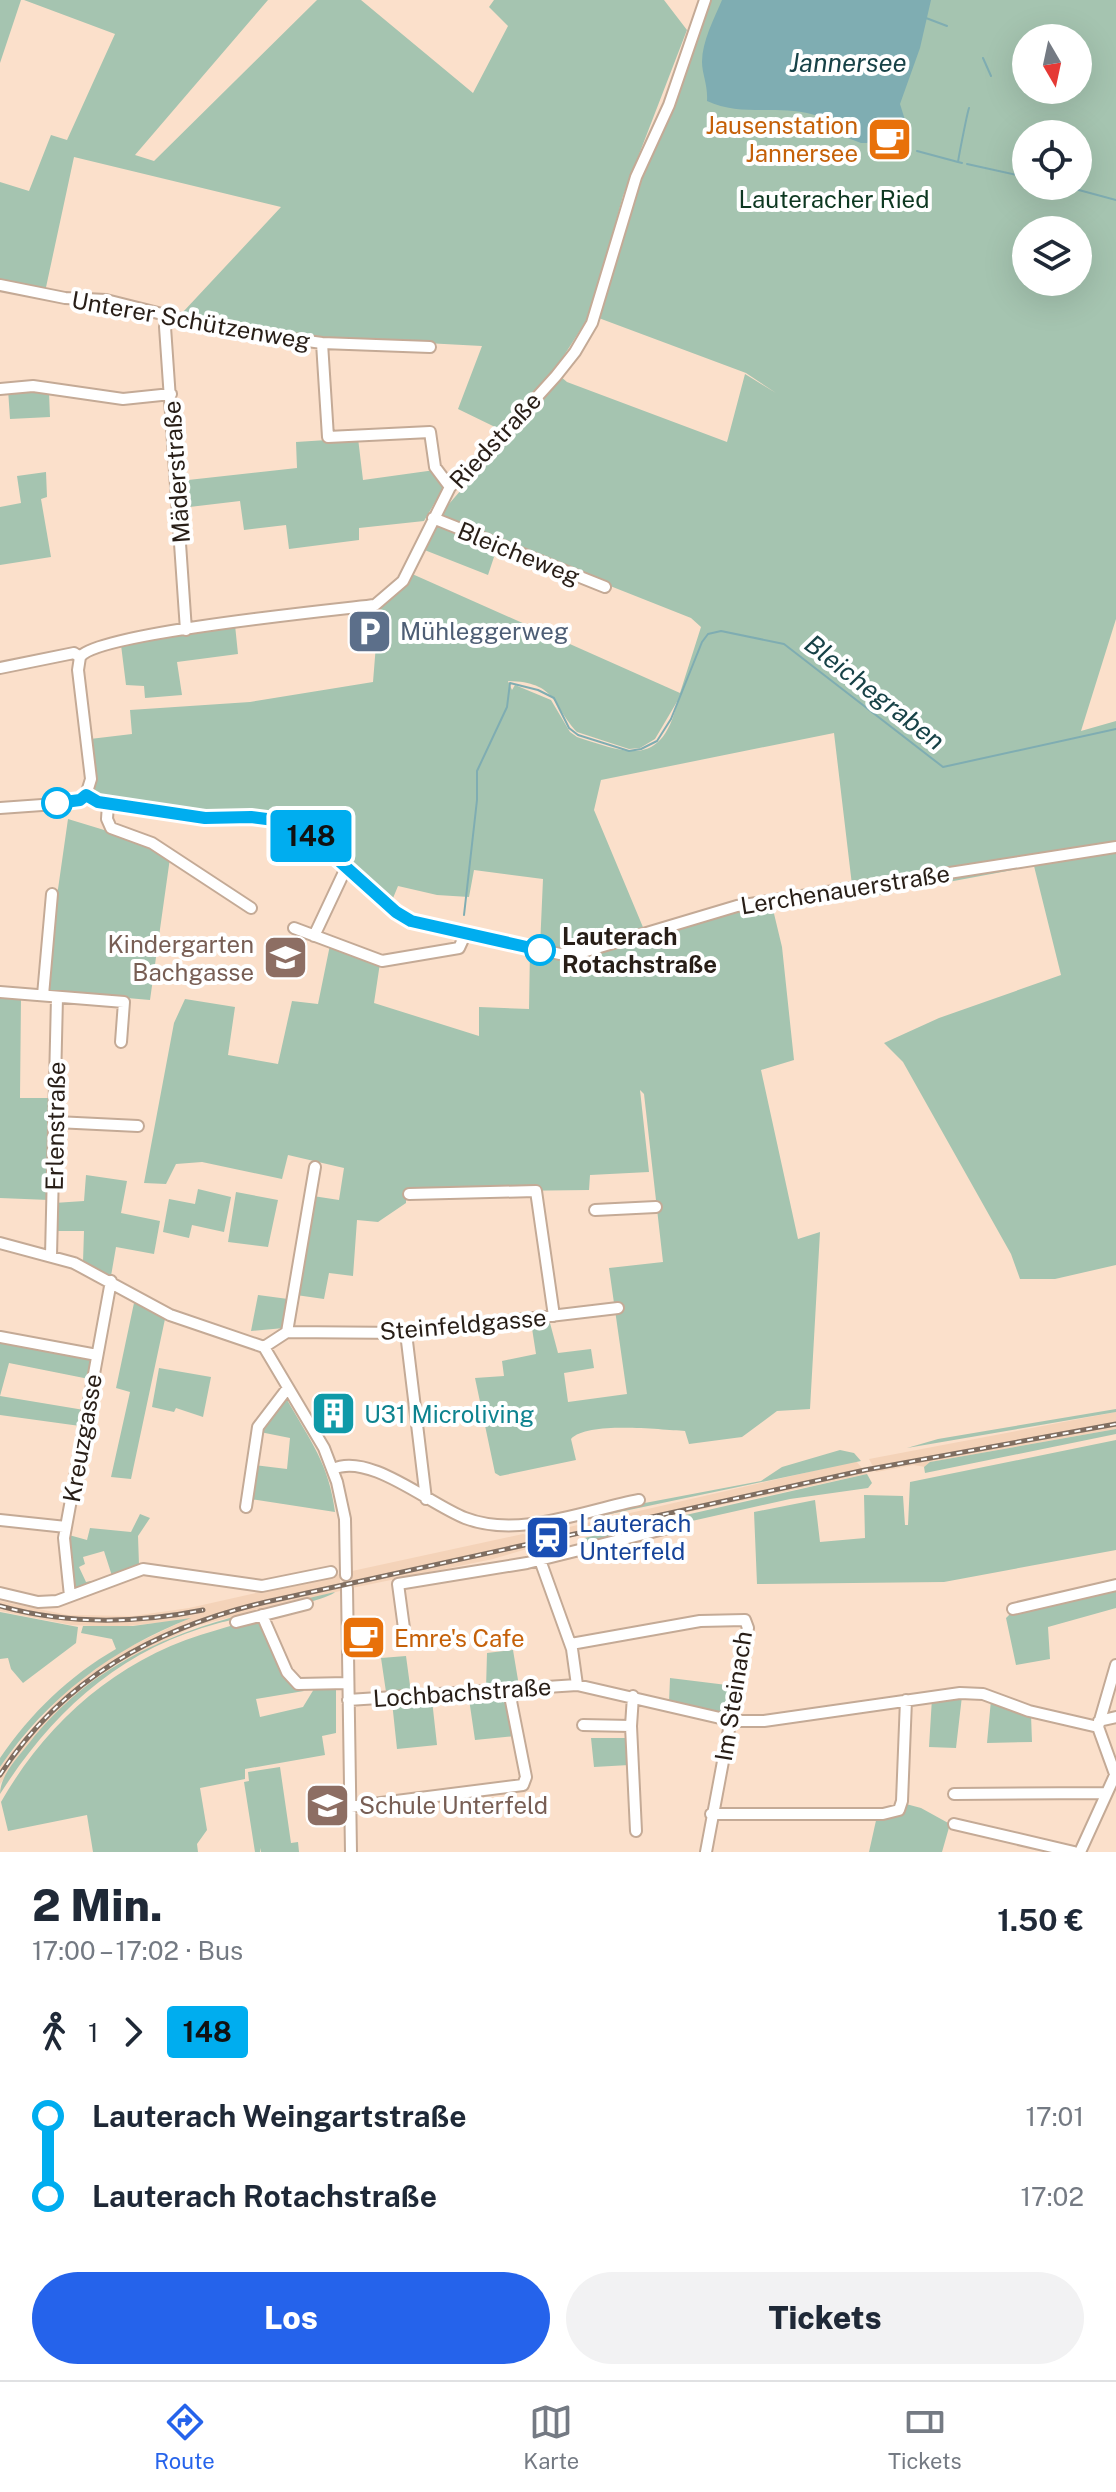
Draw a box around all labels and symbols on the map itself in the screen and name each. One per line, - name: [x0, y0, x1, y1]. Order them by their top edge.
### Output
- north arrow: [1012, 24, 1092, 104]
- water label: Jannersee: [789, 47, 907, 78]
- place label: Jausenstation Jannersee: [705, 111, 858, 167]
- cafe icon: Jausenstation Jannersee: [865, 115, 913, 163]
- park label: Lauteracher Ried: [739, 185, 929, 213]
- street label: Unterer Schützenweg: [69, 285, 313, 355]
- street label: Riedstraße: [443, 386, 547, 494]
- street label: Mäderstraße: [157, 400, 195, 544]
- street label: Bleicheweg: [454, 516, 584, 590]
- parking icon: Mühleggerweg: [345, 607, 393, 655]
- place label: Mühleggerweg: [400, 617, 569, 645]
- water label: Bleichegraben: [799, 628, 951, 756]
- unlabelled marker: [42, 788, 72, 818]
- line badge: 148: [265, 810, 357, 862]
- street label: Lerchenauerstraße: [738, 859, 952, 919]
- place label: Lauterach Rotachstraße: [562, 922, 717, 978]
- place label: Kindergarten Bachgasse: [107, 930, 254, 986]
- school or university icon: Kindergarten Bachgasse: [261, 934, 309, 982]
- marker: Lauterach Rotachstraße: [525, 935, 555, 965]
- street label: Erlenstraße: [40, 1061, 70, 1191]
- street label: Steinfeldgasse: [378, 1303, 548, 1345]
- street label: Kreuzgasse: [57, 1372, 107, 1504]
- building icon: U31 Microliving: [309, 1390, 357, 1438]
- place label: U31 Microliving: [364, 1400, 534, 1428]
- place label: Lauterach Unterfeld: [579, 1509, 691, 1565]
- station icon: Lauterach Unterfeld: [524, 1513, 572, 1561]
- cafe icon: Emre's Cafe: [339, 1614, 387, 1662]
- place label: Emre's Cafe: [394, 1624, 525, 1652]
- street label: Im Steinach: [709, 1629, 757, 1763]
- street label: Lochbachstraße: [372, 1672, 552, 1712]
- school or university icon: Schule Unterfeld: [304, 1781, 352, 1829]
- place label: Schule Unterfeld: [359, 1791, 548, 1819]

